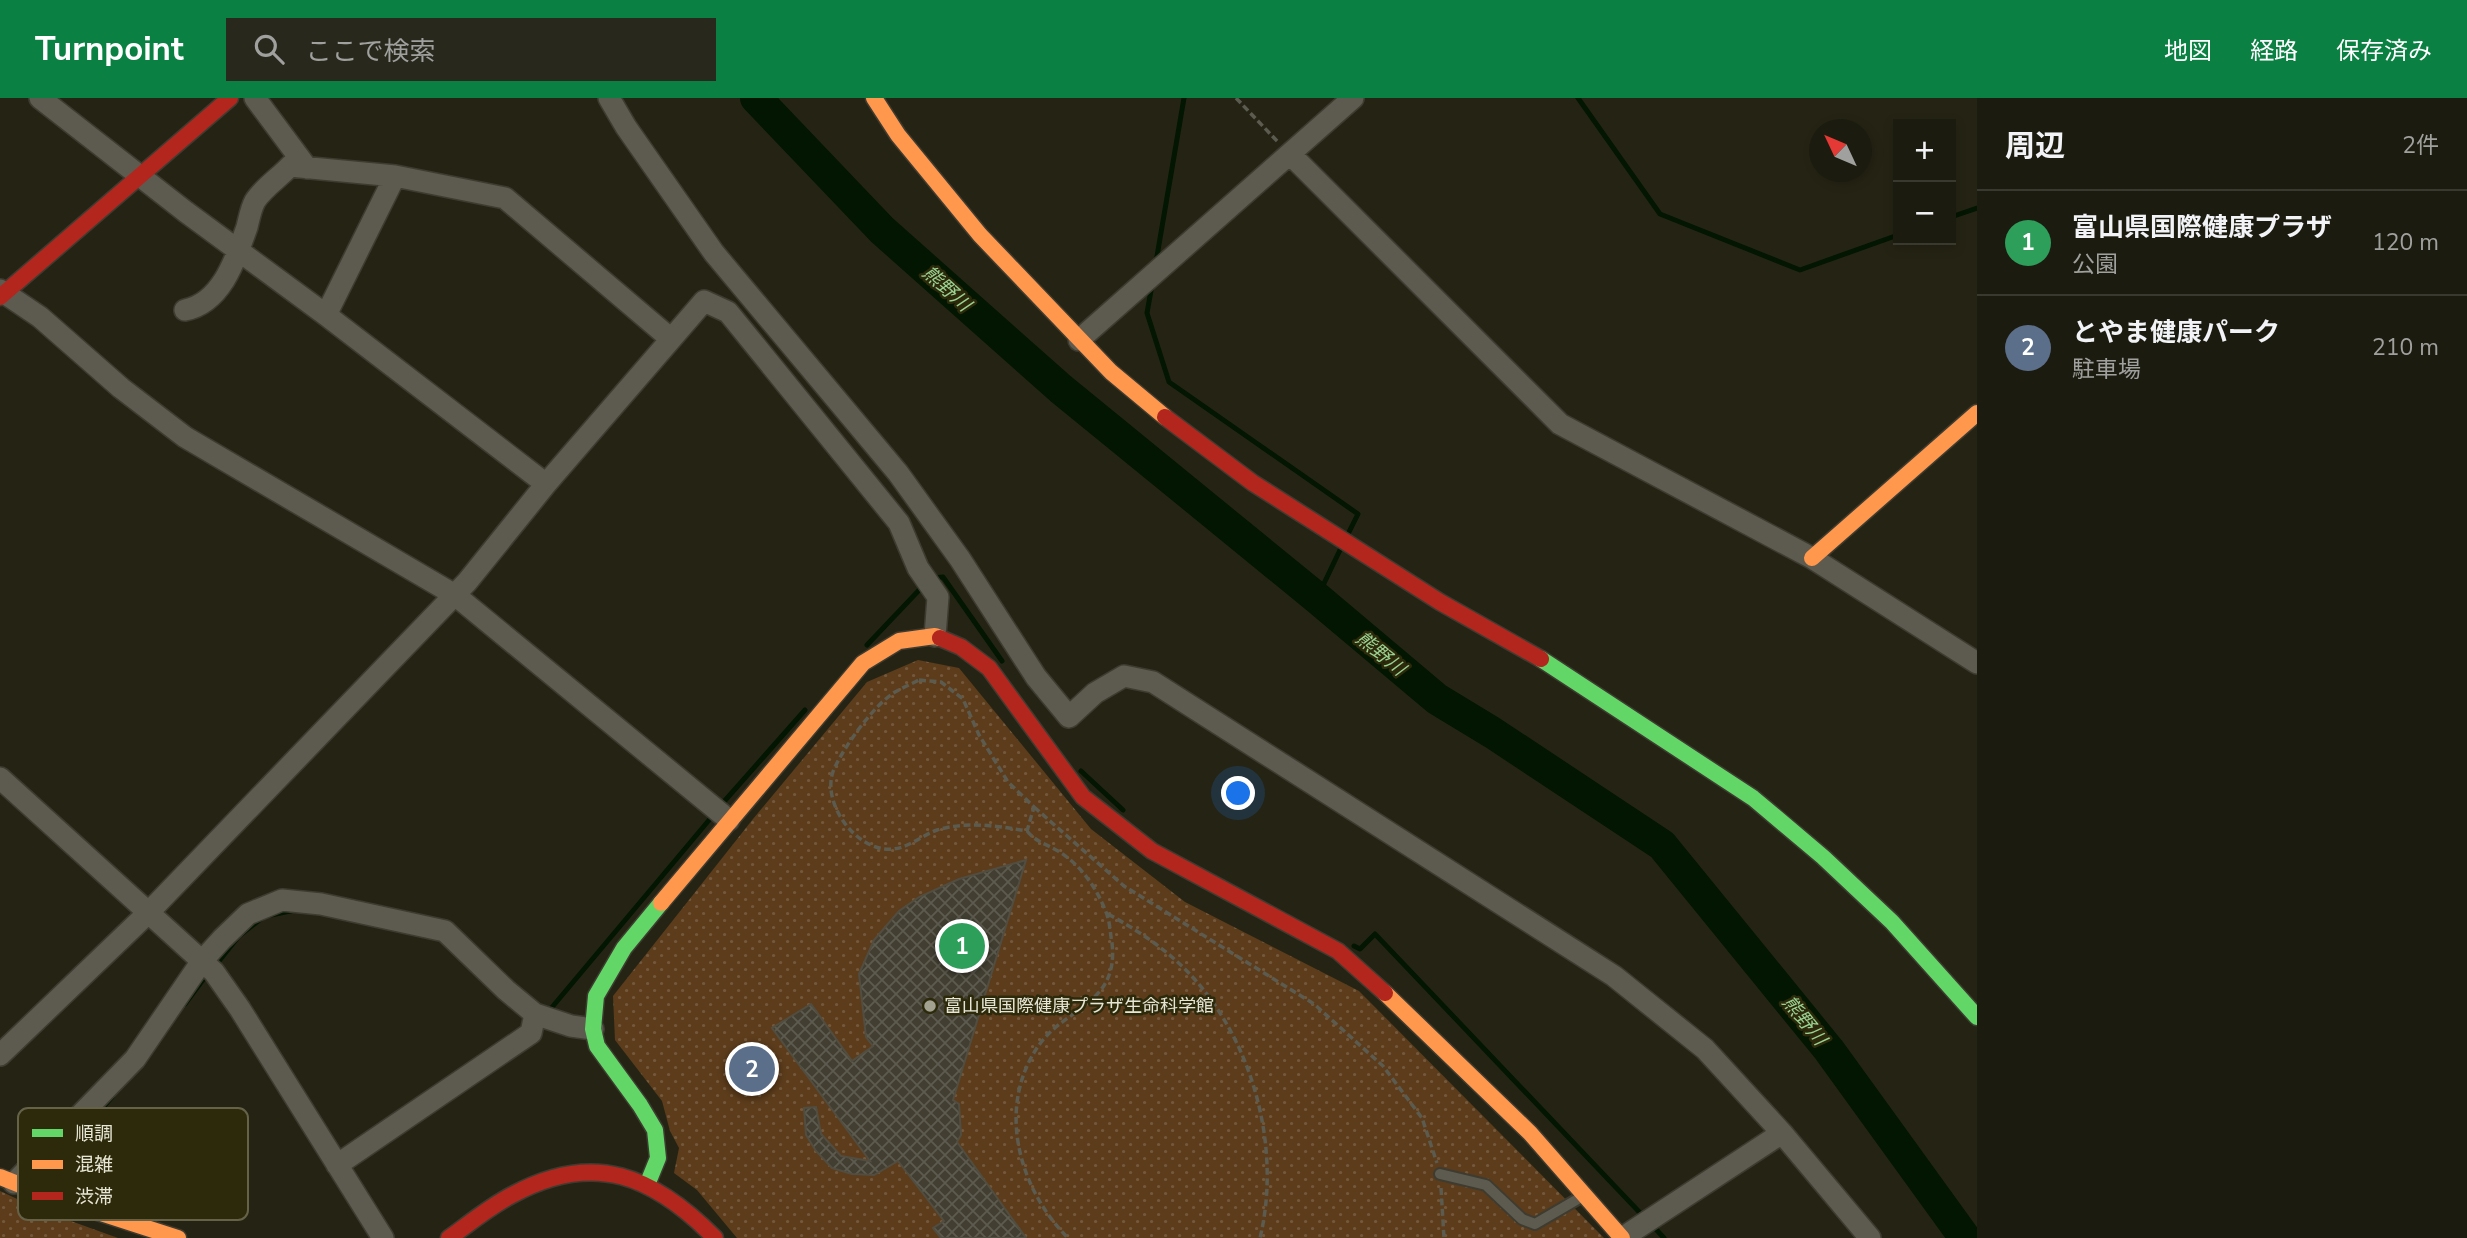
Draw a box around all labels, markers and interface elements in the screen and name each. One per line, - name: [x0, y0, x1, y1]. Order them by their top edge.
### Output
- search box: [226, 18, 716, 81]
- text: Turnpoint: [35, 27, 184, 72]
- icon: search: [250, 30, 288, 68]
- text: ここで検索: [306, 34, 436, 69]
- text: 地図: [2164, 35, 2212, 67]
- text: 経路: [2250, 35, 2298, 67]
- text: 保存済み: [2336, 35, 2432, 67]
- north arrow: [1809, 119, 1872, 182]
- map controls: [1893, 119, 1956, 245]
- button: +: [1893, 119, 1956, 182]
- text: 周辺: [2005, 126, 2065, 167]
- text: 2件: [2402, 130, 2439, 161]
- button: −: [1893, 182, 1956, 245]
- text: 富山県国際健康プラザ: [2072, 210, 2332, 245]
- text: 1: [2021, 227, 2035, 258]
- text: 120 m: [2372, 227, 2439, 258]
- text: 公園: [2072, 249, 2118, 280]
- water label: 熊野川: [916, 260, 978, 319]
- text: とやま健康パーク: [2072, 315, 2280, 350]
- text: 2: [2021, 332, 2035, 363]
- text: 210 m: [2372, 332, 2439, 363]
- text: 駐車場: [2072, 354, 2141, 385]
- water label: 熊野川: [1350, 626, 1412, 683]
- your location: [1221, 776, 1255, 810]
- pin: 1: [939, 920, 985, 972]
- water label: 熊野川: [1776, 990, 1834, 1053]
- place label: 富山県国際健康プラザ生命科学館: [944, 994, 1214, 1018]
- marker: 富山県国際健康プラザ生命科学館: [922, 998, 938, 1014]
- pin: 2: [729, 1043, 775, 1095]
- legend: [18, 1108, 248, 1220]
- text: 順調: [75, 1121, 113, 1147]
- text: 混雑: [75, 1152, 113, 1178]
- text: 渋滞: [75, 1184, 113, 1210]

